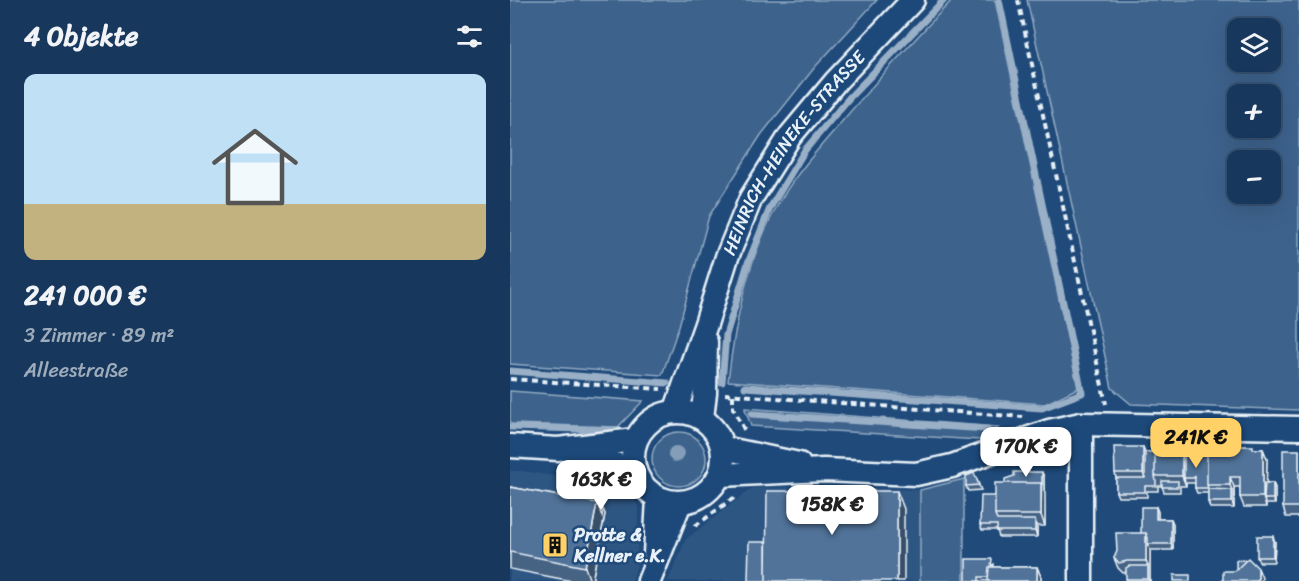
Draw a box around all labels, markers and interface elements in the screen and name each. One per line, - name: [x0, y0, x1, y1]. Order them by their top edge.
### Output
- text: 4 Objekte: [24, 13, 138, 59]
- map controls: [1227, 18, 1281, 204]
- button: layers: [1227, 18, 1281, 72]
- icon: filters: [453, 20, 486, 53]
- street label: HEINRICH-HEINEKE-STRASSE: [713, 42, 874, 260]
- button: +: [1227, 84, 1281, 138]
- icon: home: [201, 113, 309, 221]
- button: −: [1227, 150, 1281, 204]
- text: 241 000 €: [24, 272, 147, 318]
- text: 3 Zimmer · 89 m²: [24, 318, 174, 353]
- text: Alleestraße: [24, 353, 128, 388]
- pin: 241K €: [1147, 418, 1245, 469]
- text: 241K €: [1164, 420, 1228, 455]
- pin: 170K €: [977, 427, 1075, 478]
- text: 170K €: [994, 429, 1058, 464]
- pin: 163K €: [552, 460, 650, 511]
- text: 163K €: [570, 462, 632, 497]
- pin: 158K €: [783, 485, 881, 536]
- text: 158K €: [800, 487, 864, 522]
- place label: Protte & Kellner e.K.: [573, 519, 666, 572]
- building icon: Protte & Kellner e.K.: [540, 530, 570, 560]

